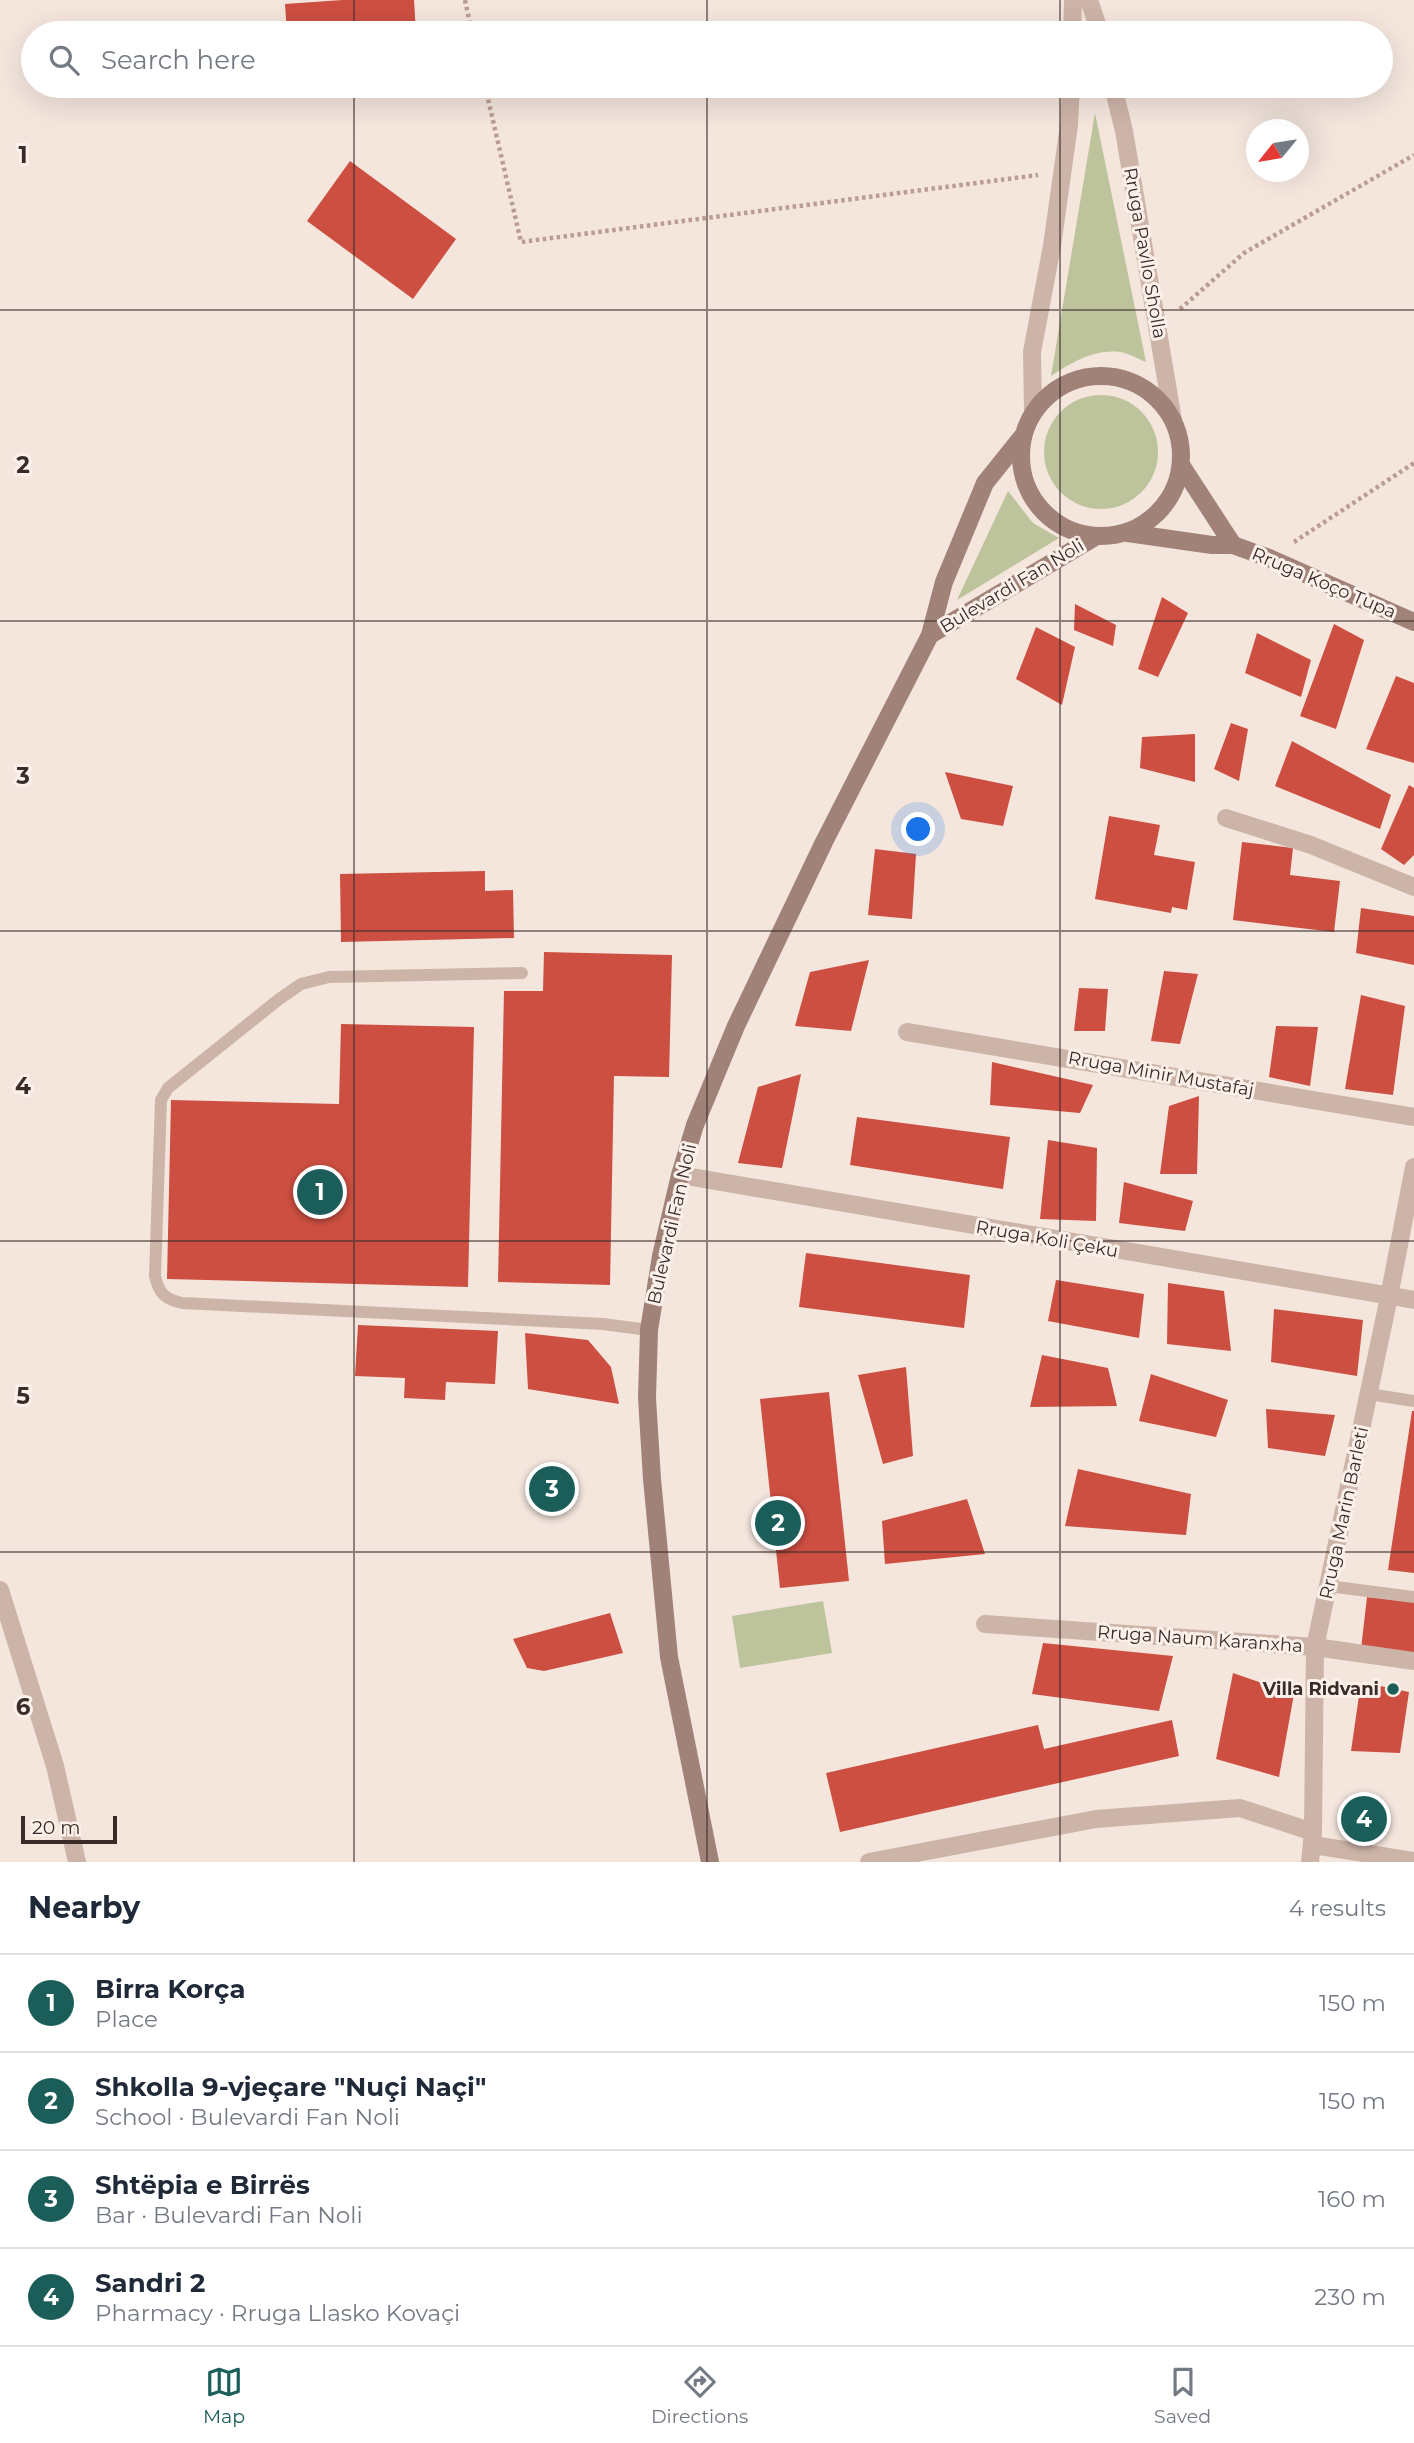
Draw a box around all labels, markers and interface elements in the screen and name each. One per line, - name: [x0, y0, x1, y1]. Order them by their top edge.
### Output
- search box: [21, 21, 1393, 98]
- icon: search: [45, 41, 83, 79]
- text: Search here: [101, 44, 256, 76]
- north arrow: [1246, 119, 1309, 182]
- text: 1: [18, 141, 28, 169]
- street label: Rruga Pavllo Sholla: [1119, 166, 1171, 340]
- text: 2: [16, 451, 30, 479]
- street label: Bulevardi Fan Noli: [936, 534, 1088, 638]
- street label: Rruga Koço Tupa: [1249, 543, 1399, 623]
- text: 3: [15, 762, 30, 790]
- your location: [901, 812, 935, 846]
- street label: Rruga Minir Mustafaj: [1066, 1047, 1256, 1101]
- text: 4: [15, 1072, 31, 1100]
- street label: Bulevardi Fan Noli: [643, 1142, 701, 1306]
- pin: 1: [297, 1166, 343, 1218]
- street label: Rruga Koli Çeku: [974, 1216, 1120, 1262]
- text: 5: [16, 1382, 30, 1410]
- street label: Rruga Marin Barleti: [1315, 1425, 1373, 1601]
- pin: 3: [529, 1463, 575, 1515]
- pin: 2: [755, 1497, 801, 1549]
- street label: Rruga Naum Karanxha: [1096, 1621, 1304, 1657]
- place label: Villa Ridvani: [1262, 1678, 1379, 1700]
- marker: Villa Ridvani: [1385, 1681, 1401, 1697]
- text: 6: [16, 1693, 31, 1721]
- pin: 4: [1341, 1793, 1387, 1845]
- scale bar: [21, 1813, 117, 1845]
- text: 20 m: [32, 1816, 80, 1839]
- text: Nearby: [28, 1889, 140, 1926]
- text: 4 results: [1289, 1894, 1386, 1922]
- text: Birra Korça: [95, 1973, 246, 2005]
- text: 1: [46, 1989, 56, 2017]
- text: 150 m: [1319, 1989, 1386, 2017]
- text: Place: [95, 2005, 158, 2033]
- text: Shkolla 9-vjeçare "Nuçi Naçi": [95, 2071, 486, 2103]
- text: 2: [44, 2087, 58, 2115]
- text: 150 m: [1319, 2087, 1386, 2115]
- text: School · Bulevardi Fan Noli: [95, 2103, 400, 2131]
- text: Shtëpia e Birrës: [95, 2169, 310, 2201]
- text: 3: [44, 2185, 58, 2213]
- text: 160 m: [1318, 2185, 1386, 2213]
- text: Bar · Bulevardi Fan Noli: [95, 2201, 363, 2229]
- text: Sandri 2: [95, 2267, 205, 2299]
- text: 4: [43, 2283, 59, 2311]
- text: 230 m: [1314, 2283, 1386, 2311]
- text: Pharmacy · Rruga Llasko Kovaçi: [95, 2299, 460, 2327]
- tab: Map: [203, 2363, 245, 2428]
- tab: Directions: [651, 2363, 748, 2428]
- tab: Saved: [1154, 2363, 1211, 2428]

